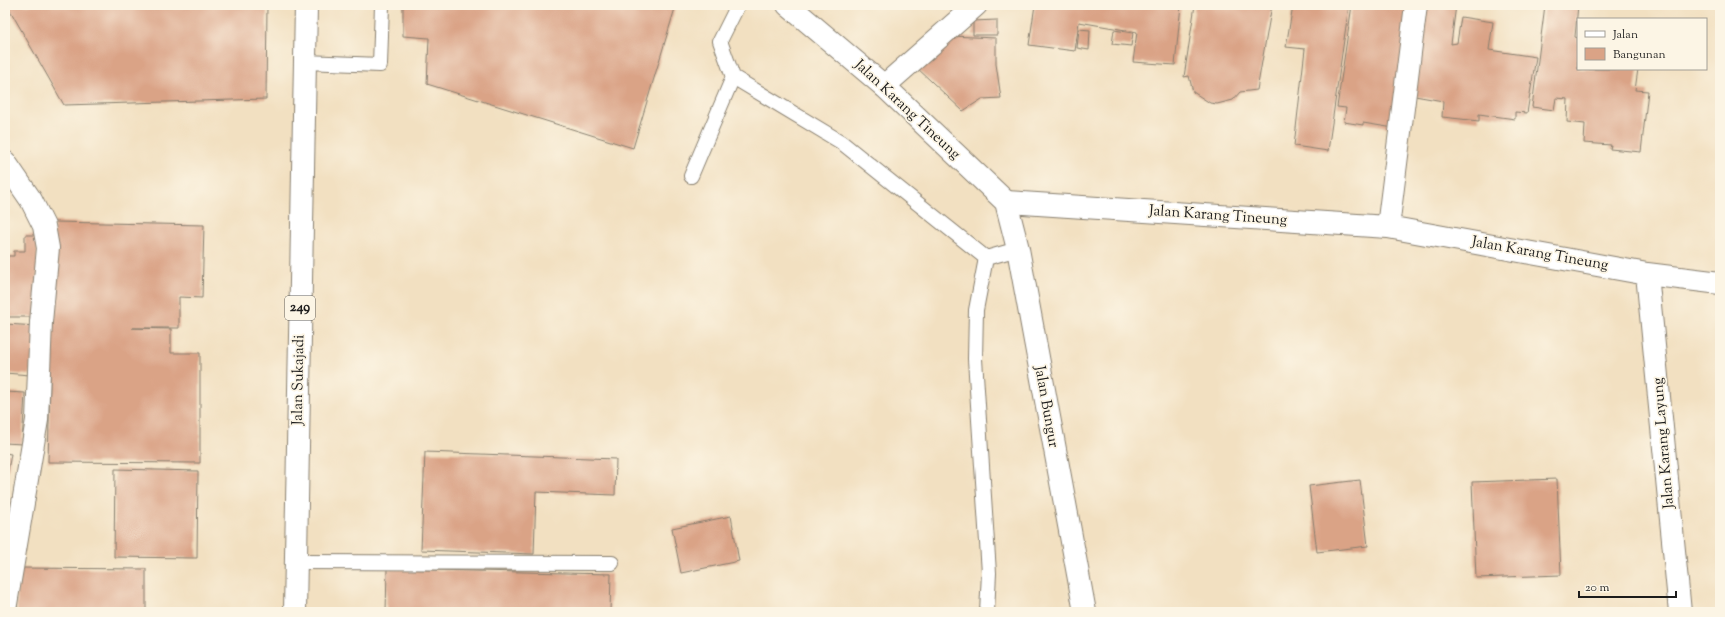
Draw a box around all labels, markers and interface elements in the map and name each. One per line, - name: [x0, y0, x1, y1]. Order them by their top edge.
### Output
- legend: [1577, 18, 1707, 70]
- text: Jalan: [1612, 26, 1638, 44]
- text: Bangunan: [1613, 46, 1666, 64]
- street label: Jalan Karang Tineung: [849, 55, 965, 165]
- street label: Jalan Karang Tineung: [1147, 201, 1288, 231]
- street label: Jalan Karang Tineung: [1469, 231, 1610, 276]
- road number: 249: [285, 296, 315, 320]
- street label: Jalan Sukajadi: [288, 335, 310, 426]
- street label: Jalan Bungur: [1028, 363, 1064, 450]
- street label: Jalan Karang Layung: [1648, 377, 1680, 510]
- scale bar: [1579, 573, 1676, 599]
- text: 20 m: [1585, 579, 1610, 597]

